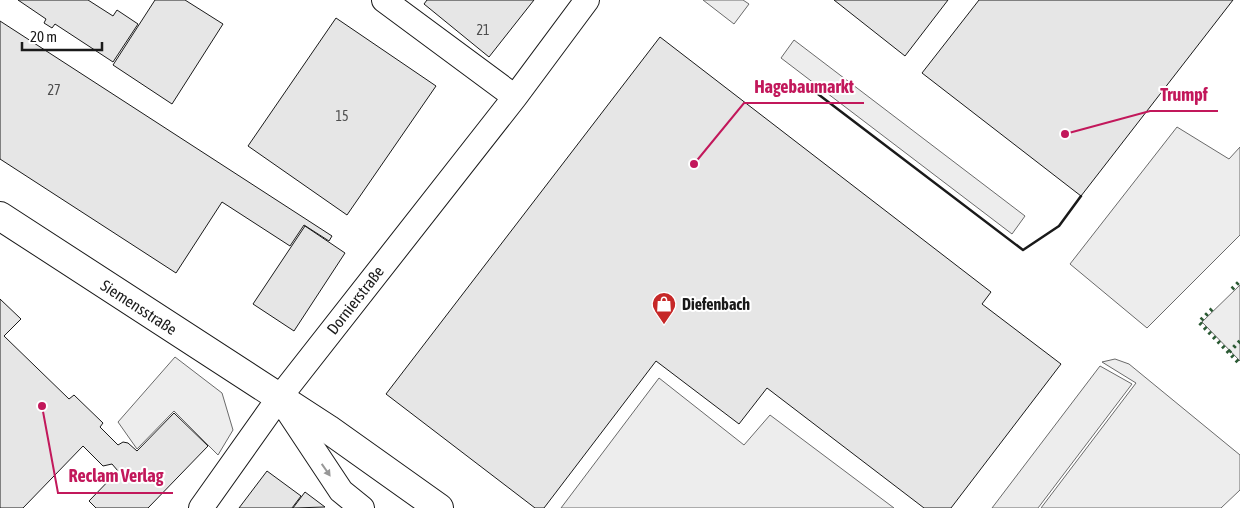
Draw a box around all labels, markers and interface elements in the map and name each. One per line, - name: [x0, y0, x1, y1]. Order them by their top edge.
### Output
- scale bar: [22, 20, 102, 52]
- house number: 21: [476, 22, 490, 38]
- text: 20 m: [30, 28, 57, 45]
- callout: Hagebaumarkt: [744, 70, 864, 103]
- text: Hagebaumarkt: [754, 76, 855, 97]
- callout: Trumpf: [1150, 78, 1218, 111]
- house number: 27: [47, 82, 61, 98]
- text: Trumpf: [1160, 84, 1209, 105]
- house number: 15: [335, 108, 349, 124]
- street label: Dornierstraße: [323, 262, 387, 338]
- street label: Siemensstraße: [98, 276, 180, 338]
- shop icon: Diefenbach: [651, 291, 677, 325]
- place label: Diefenbach: [682, 295, 750, 313]
- callout: Reclam Verlag: [58, 460, 173, 493]
- one-way arrow: [321, 463, 331, 476]
- text: Reclam Verlag: [69, 465, 164, 486]

